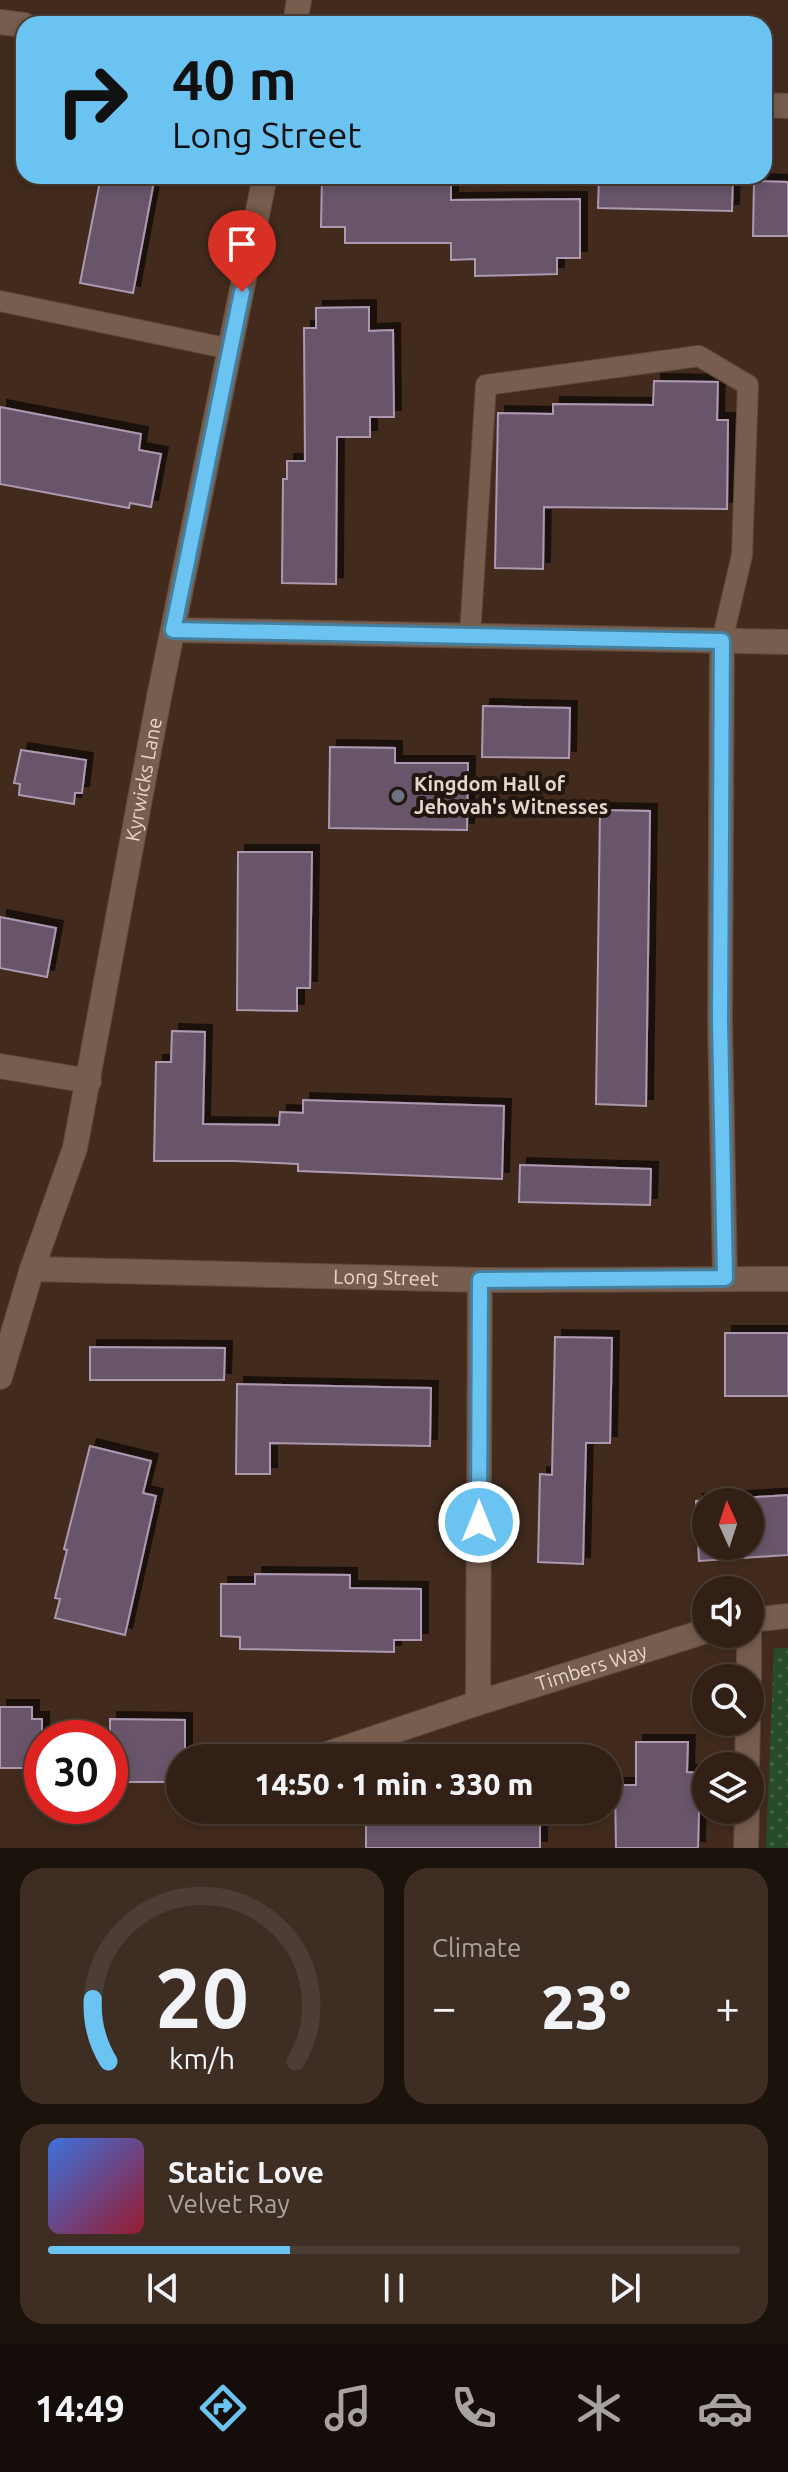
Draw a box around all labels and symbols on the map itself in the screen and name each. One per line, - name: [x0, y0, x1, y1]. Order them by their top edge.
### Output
- pin: [208, 210, 276, 292]
- street label: Kyrwicks Lane: [120, 715, 166, 843]
- place label: Kingdom Hall of Jehovah's Witnesses: [414, 772, 608, 818]
- marker: Kingdom Hall of Jehovah's Witnesses: [389, 787, 407, 805]
- street label: Long Street: [333, 1264, 439, 1290]
- position arrow: [437, 1480, 521, 1564]
- north arrow: [692, 1488, 764, 1560]
- street label: Timbers Way: [533, 1638, 650, 1695]
- speed limit sign: 30: [24, 1720, 128, 1824]

